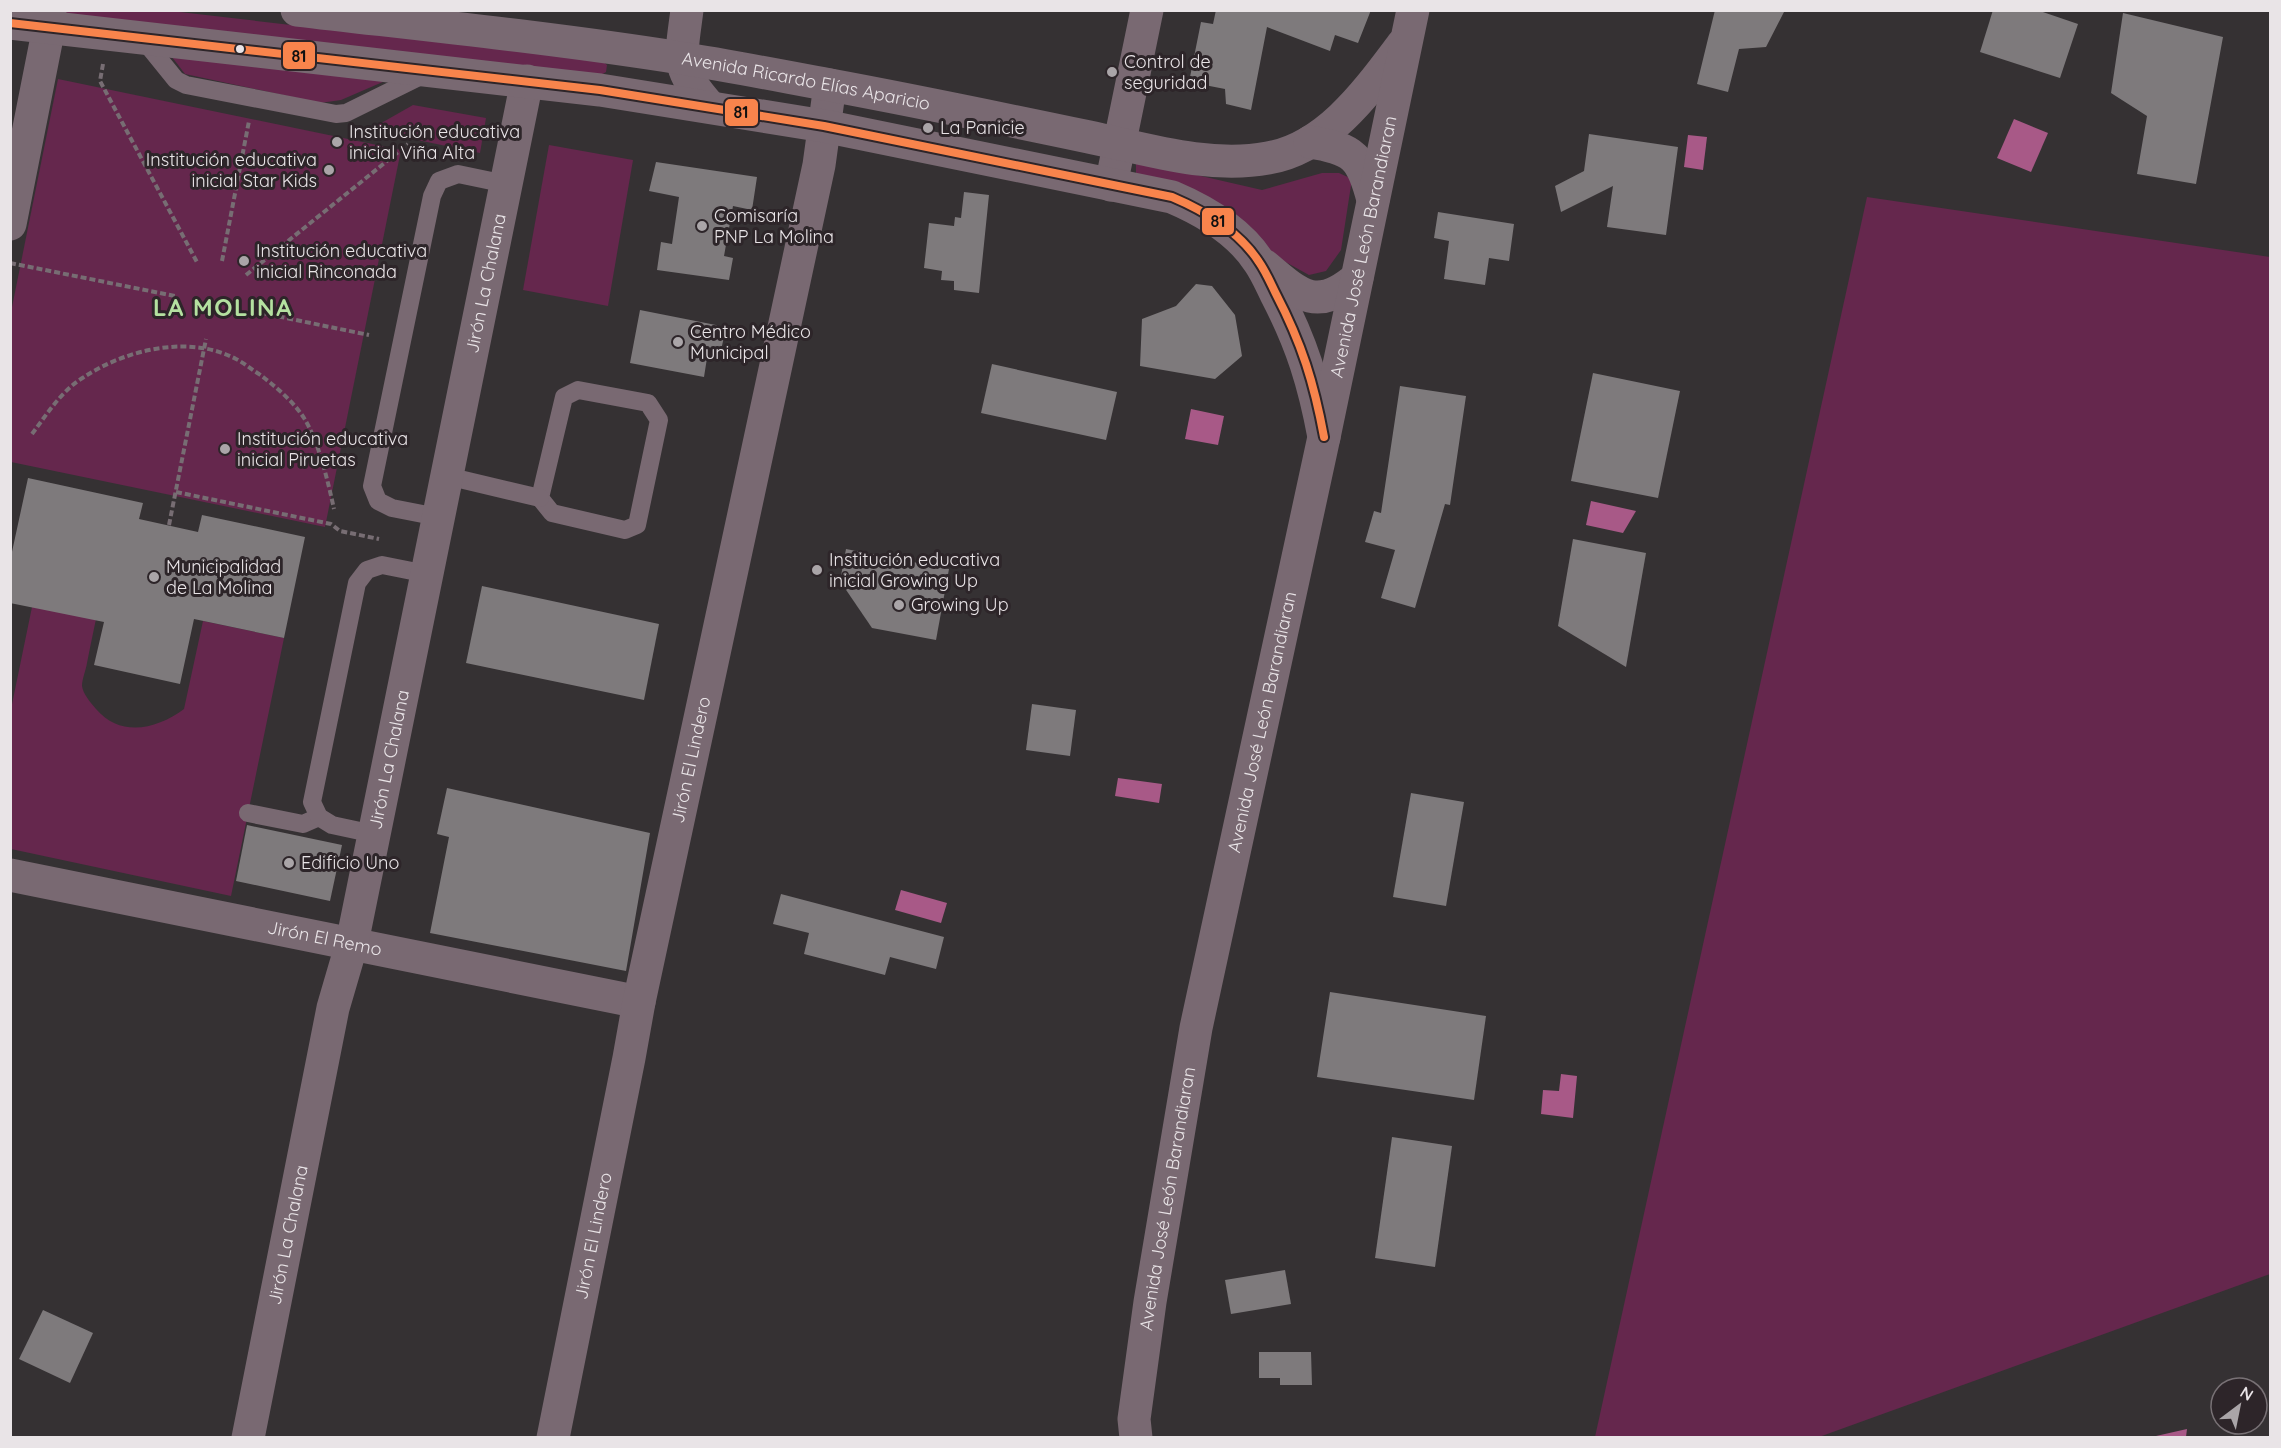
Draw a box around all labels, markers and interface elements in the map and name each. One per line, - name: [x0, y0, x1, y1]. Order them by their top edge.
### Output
- line badge: 81: [282, 41, 316, 70]
- unlabelled marker: [234, 43, 246, 55]
- text: 81: [292, 46, 307, 66]
- street label: Avenida Ricardo Elías Aparicio: [680, 46, 932, 115]
- place label: Control de seguridad: [1124, 50, 1211, 94]
- marker: Control de seguridad: [1105, 65, 1119, 79]
- line badge: 81: [724, 98, 759, 127]
- text: 81: [734, 102, 749, 122]
- street label: Avenida José León Barandiaran: [1325, 114, 1402, 380]
- place label: La Panicie: [940, 116, 1025, 139]
- place label: Institución educativa inicial Viña Alta: [349, 120, 520, 164]
- marker: La Panicie: [921, 121, 935, 135]
- marker: Institución educativa inicial Viña Alta: [330, 135, 344, 149]
- place label: Institución educativa inicial Star Kids: [146, 148, 317, 192]
- marker: Institución educativa inicial Star Kids: [322, 163, 336, 177]
- place label: Comisaría PNP La Molina: [714, 204, 834, 248]
- line badge: 81: [1201, 207, 1235, 236]
- text: 81: [1211, 211, 1226, 231]
- street label: Jirón La Chalana: [460, 212, 511, 355]
- marker: Comisaría PNP La Molina: [695, 219, 709, 233]
- place label: Institución educativa inicial Rinconada: [256, 239, 427, 283]
- marker: Institución educativa inicial Rinconada: [237, 254, 251, 268]
- district label: LA MOLINA: [153, 292, 293, 322]
- place label: Centro Médico Municipal: [690, 320, 811, 364]
- marker: Centro Médico Municipal: [671, 335, 685, 349]
- place label: Institución educativa inicial Piruetas: [237, 427, 408, 471]
- marker: Institución educativa inicial Piruetas: [218, 442, 232, 456]
- place label: Institución educativa inicial Growing Up: [829, 548, 1000, 592]
- place label: Municipalidad de La Molina: [166, 555, 281, 599]
- marker: Institución educativa inicial Growing Up: [810, 563, 824, 577]
- marker: Municipalidad de La Molina: [147, 570, 161, 584]
- street label: Avenida José León Barandiaran: [1222, 589, 1301, 855]
- place label: Growing Up: [911, 593, 1009, 616]
- marker: Growing Up: [892, 598, 906, 612]
- street label: Jirón La Chalana: [363, 688, 414, 832]
- street label: Jirón El Lindero: [666, 694, 715, 825]
- place label: Edificio Uno: [301, 851, 399, 874]
- marker: Edificio Uno: [282, 856, 296, 870]
- street label: Jirón El Remo: [266, 915, 384, 961]
- street label: Avenida José León Barandiaran: [1134, 1065, 1200, 1332]
- street label: Jirón La Chalana: [263, 1163, 313, 1307]
- street label: Jirón El Lindero: [569, 1170, 617, 1301]
- north arrow: [2209, 1376, 2269, 1436]
- text: N: [2237, 1382, 2257, 1405]

